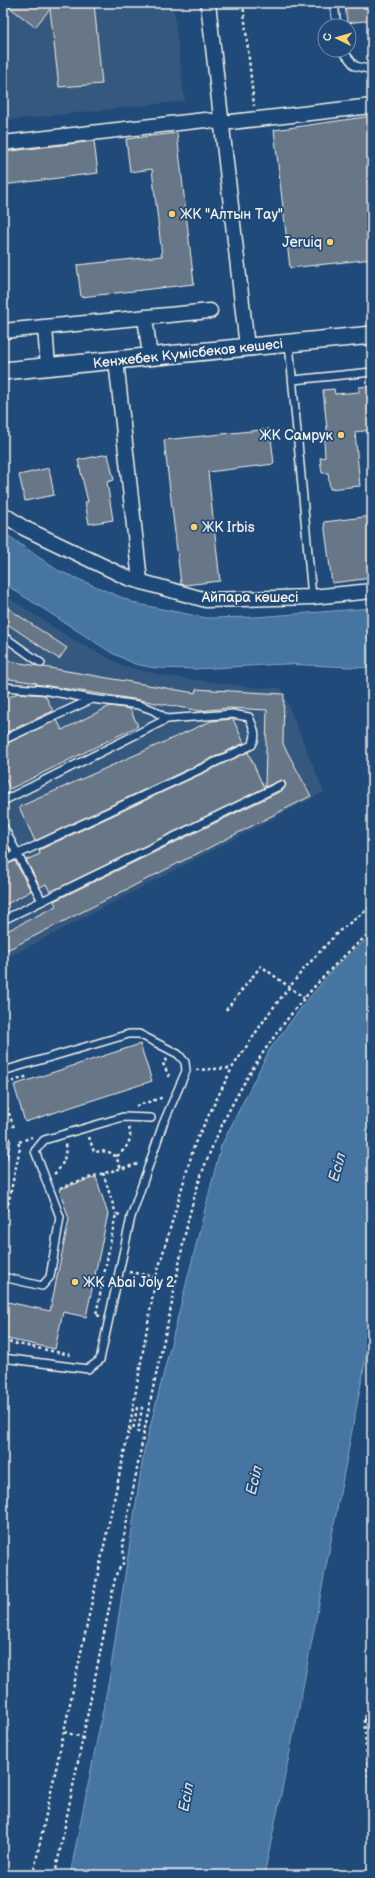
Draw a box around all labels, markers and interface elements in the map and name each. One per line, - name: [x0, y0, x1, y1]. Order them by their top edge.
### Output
- north arrow: [317, 18, 357, 58]
- text: С: [321, 32, 334, 42]
- place label: ЖК "Алтын Тау": [180, 206, 283, 223]
- marker: ЖК "Алтын Тау": [167, 209, 177, 219]
- place label: Jeruiq: [282, 234, 322, 251]
- marker: Jeruiq: [325, 237, 335, 247]
- street label: Кенжебек Күмісбеков көшесі: [92, 335, 284, 372]
- place label: ЖК Самрук: [259, 427, 334, 444]
- marker: ЖК Самрук: [336, 430, 346, 440]
- place label: ЖК Irbis: [202, 519, 255, 536]
- marker: ЖК Irbis: [189, 522, 199, 532]
- street label: Айпара көшесі: [201, 589, 298, 606]
- water label: Есіл: [324, 1150, 351, 1184]
- place label: ЖК Abai Joly 2: [83, 1274, 175, 1291]
- marker: ЖК Abai Joly 2: [70, 1277, 80, 1287]
- water label: Есіл: [242, 1463, 267, 1497]
- water label: Есіл: [174, 1780, 199, 1813]

